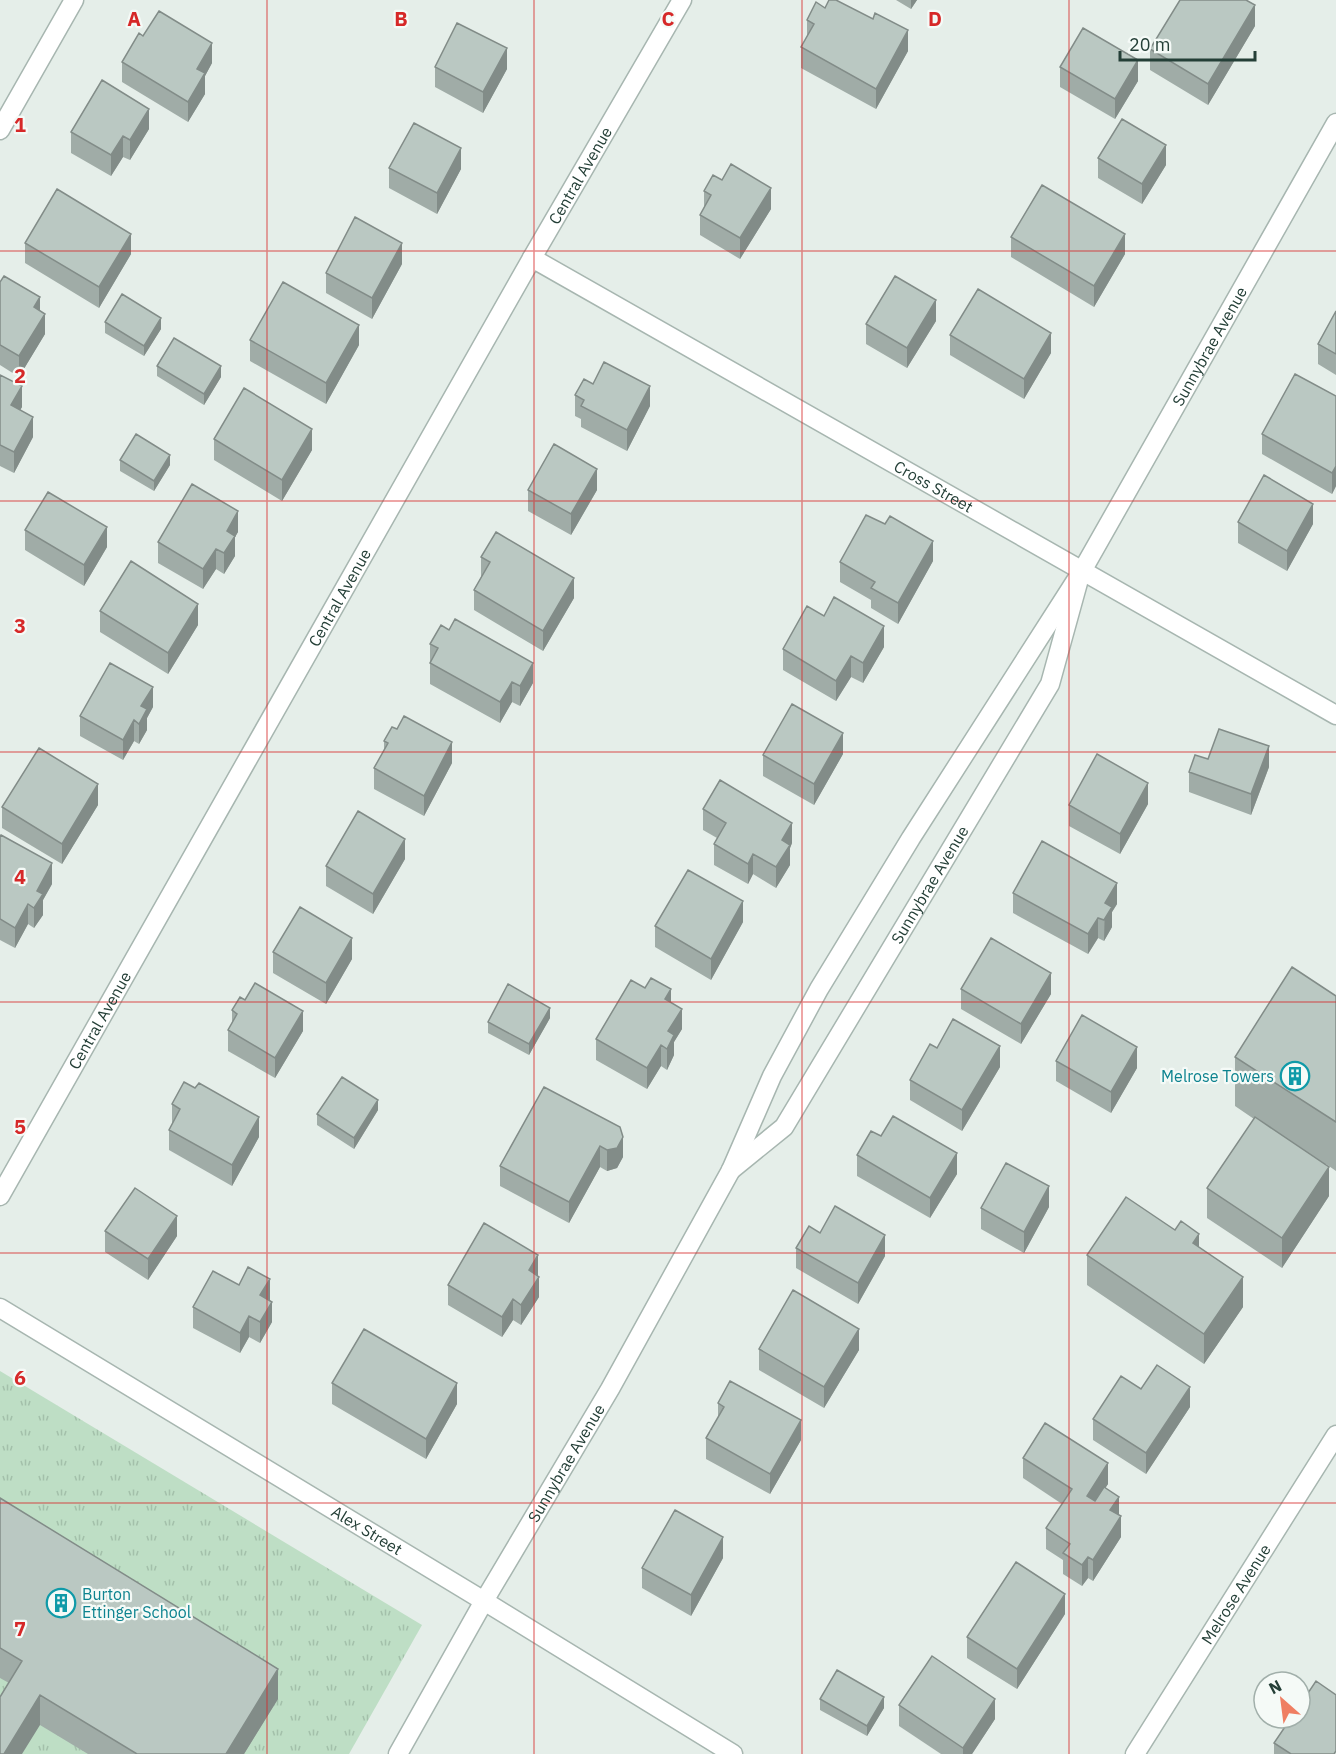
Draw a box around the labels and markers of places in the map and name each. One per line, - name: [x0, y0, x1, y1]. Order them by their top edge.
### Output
- building icon: Melrose Towers: [1279, 1060, 1311, 1092]
- place label: Melrose Towers: [1161, 1066, 1274, 1086]
- place label: Burton Ettinger School: [82, 1584, 191, 1622]
- building icon: Burton Ettinger School: [45, 1587, 77, 1619]

